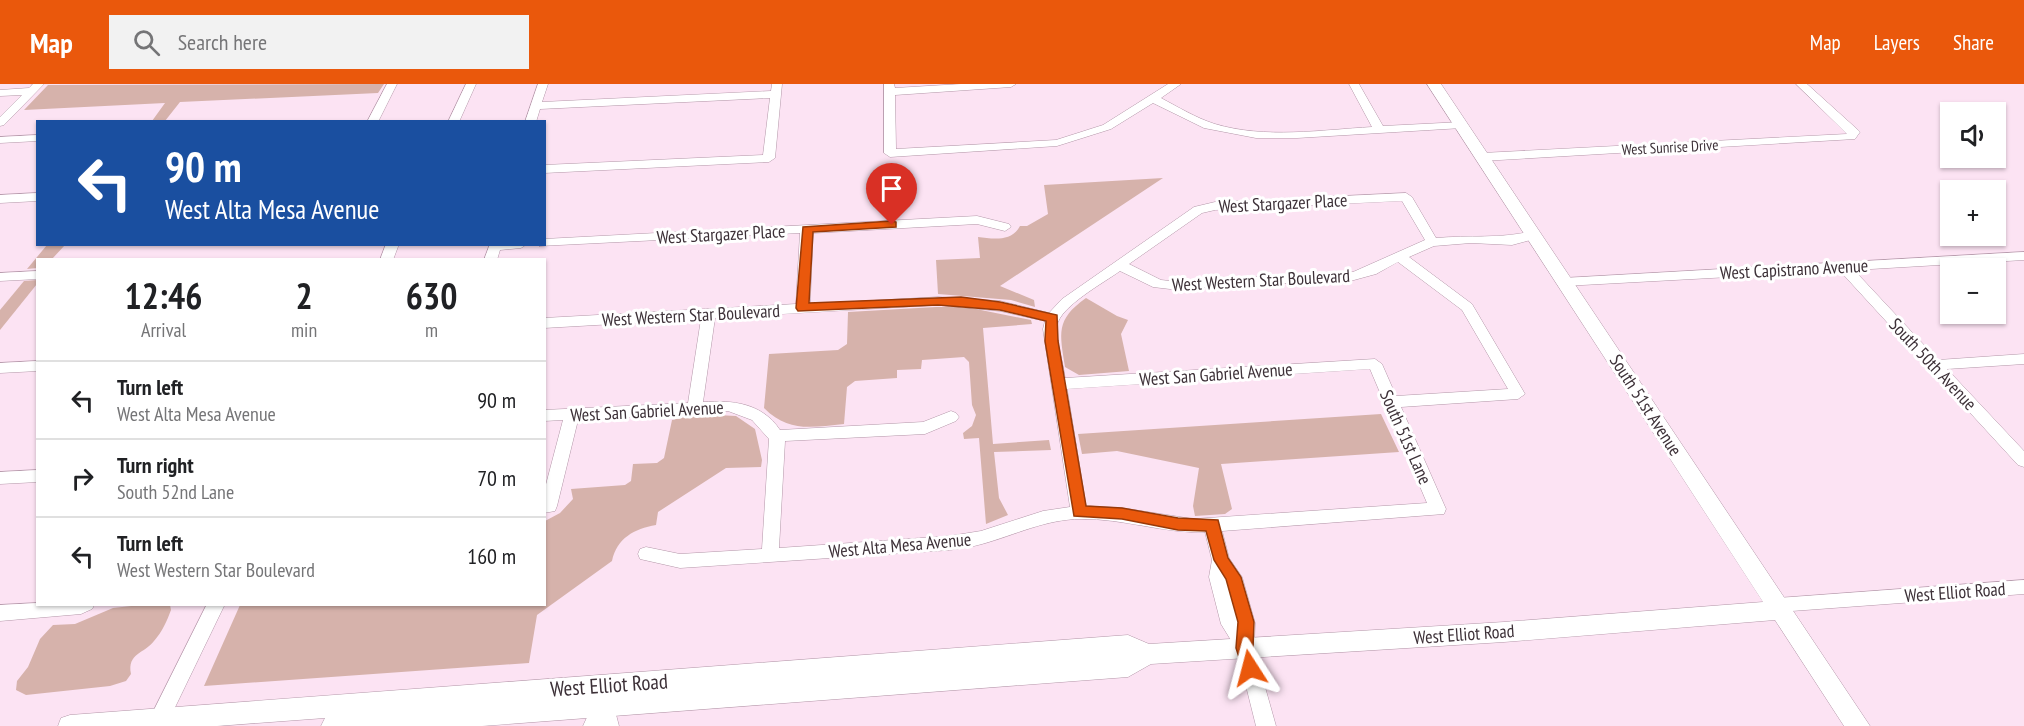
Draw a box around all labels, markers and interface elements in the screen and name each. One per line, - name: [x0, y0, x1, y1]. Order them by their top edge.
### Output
- search box: [109, 15, 529, 69]
- text: Map: [30, 24, 73, 61]
- icon: search: [130, 26, 163, 59]
- text: Search here: [178, 28, 267, 56]
- text: Map: [1810, 29, 1841, 56]
- text: Layers: [1874, 29, 1920, 56]
- text: Share: [1953, 29, 1994, 56]
- map controls: [1940, 102, 2006, 324]
- button: sound: [1940, 102, 2006, 168]
- street label: West Sunrise Drive: [1621, 135, 1719, 159]
- text: 90 m: [165, 139, 242, 194]
- icon: left: [66, 144, 144, 222]
- pin: [866, 163, 917, 225]
- icon: arrive: [875, 172, 908, 205]
- button: +: [1940, 180, 2006, 246]
- street label: West Stargazer Place: [1218, 188, 1348, 218]
- text: West Alta Mesa Avenue: [165, 192, 379, 226]
- street label: West Stargazer Place: [656, 219, 786, 249]
- street label: West Capistrano Avenue: [1719, 254, 1869, 284]
- button: −: [1940, 258, 2006, 324]
- street label: West Western Star Boulevard: [1171, 264, 1351, 296]
- text: 12:46: [125, 272, 202, 319]
- text: 2: [295, 272, 313, 319]
- text: 630: [406, 272, 457, 319]
- street label: West Western Star Boulevard: [601, 299, 781, 331]
- street label: South 50th Avenue: [1884, 313, 1982, 415]
- text: Arrival: [141, 317, 186, 343]
- text: min: [291, 317, 317, 343]
- text: m: [425, 317, 438, 343]
- street label: South 51st Avenue: [1605, 350, 1687, 460]
- street label: West San Gabriel Avenue: [1139, 357, 1293, 391]
- text: Turn left: [117, 373, 183, 401]
- icon: left: [66, 384, 99, 417]
- text: 90 m: [477, 386, 516, 414]
- street label: South 51st Lane: [1375, 386, 1437, 488]
- street label: West San Gabriel Avenue: [570, 395, 724, 427]
- text: West Alta Mesa Avenue: [117, 401, 276, 427]
- text: Turn right: [117, 451, 194, 479]
- icon: right: [66, 462, 99, 495]
- text: 70 m: [477, 464, 516, 492]
- text: South 52nd Lane: [117, 479, 234, 505]
- street label: West Alta Mesa Avenue: [828, 527, 972, 563]
- text: Turn left: [117, 529, 183, 557]
- icon: left: [66, 540, 99, 573]
- text: 160 m: [467, 542, 516, 570]
- text: West Western Star Boulevard: [117, 557, 315, 583]
- street label: West Elliot Road: [1904, 577, 2006, 607]
- street label: West Elliot Road: [1413, 619, 1515, 649]
- position arrow: [1218, 636, 1282, 700]
- street label: West Elliot Road: [549, 667, 669, 703]

